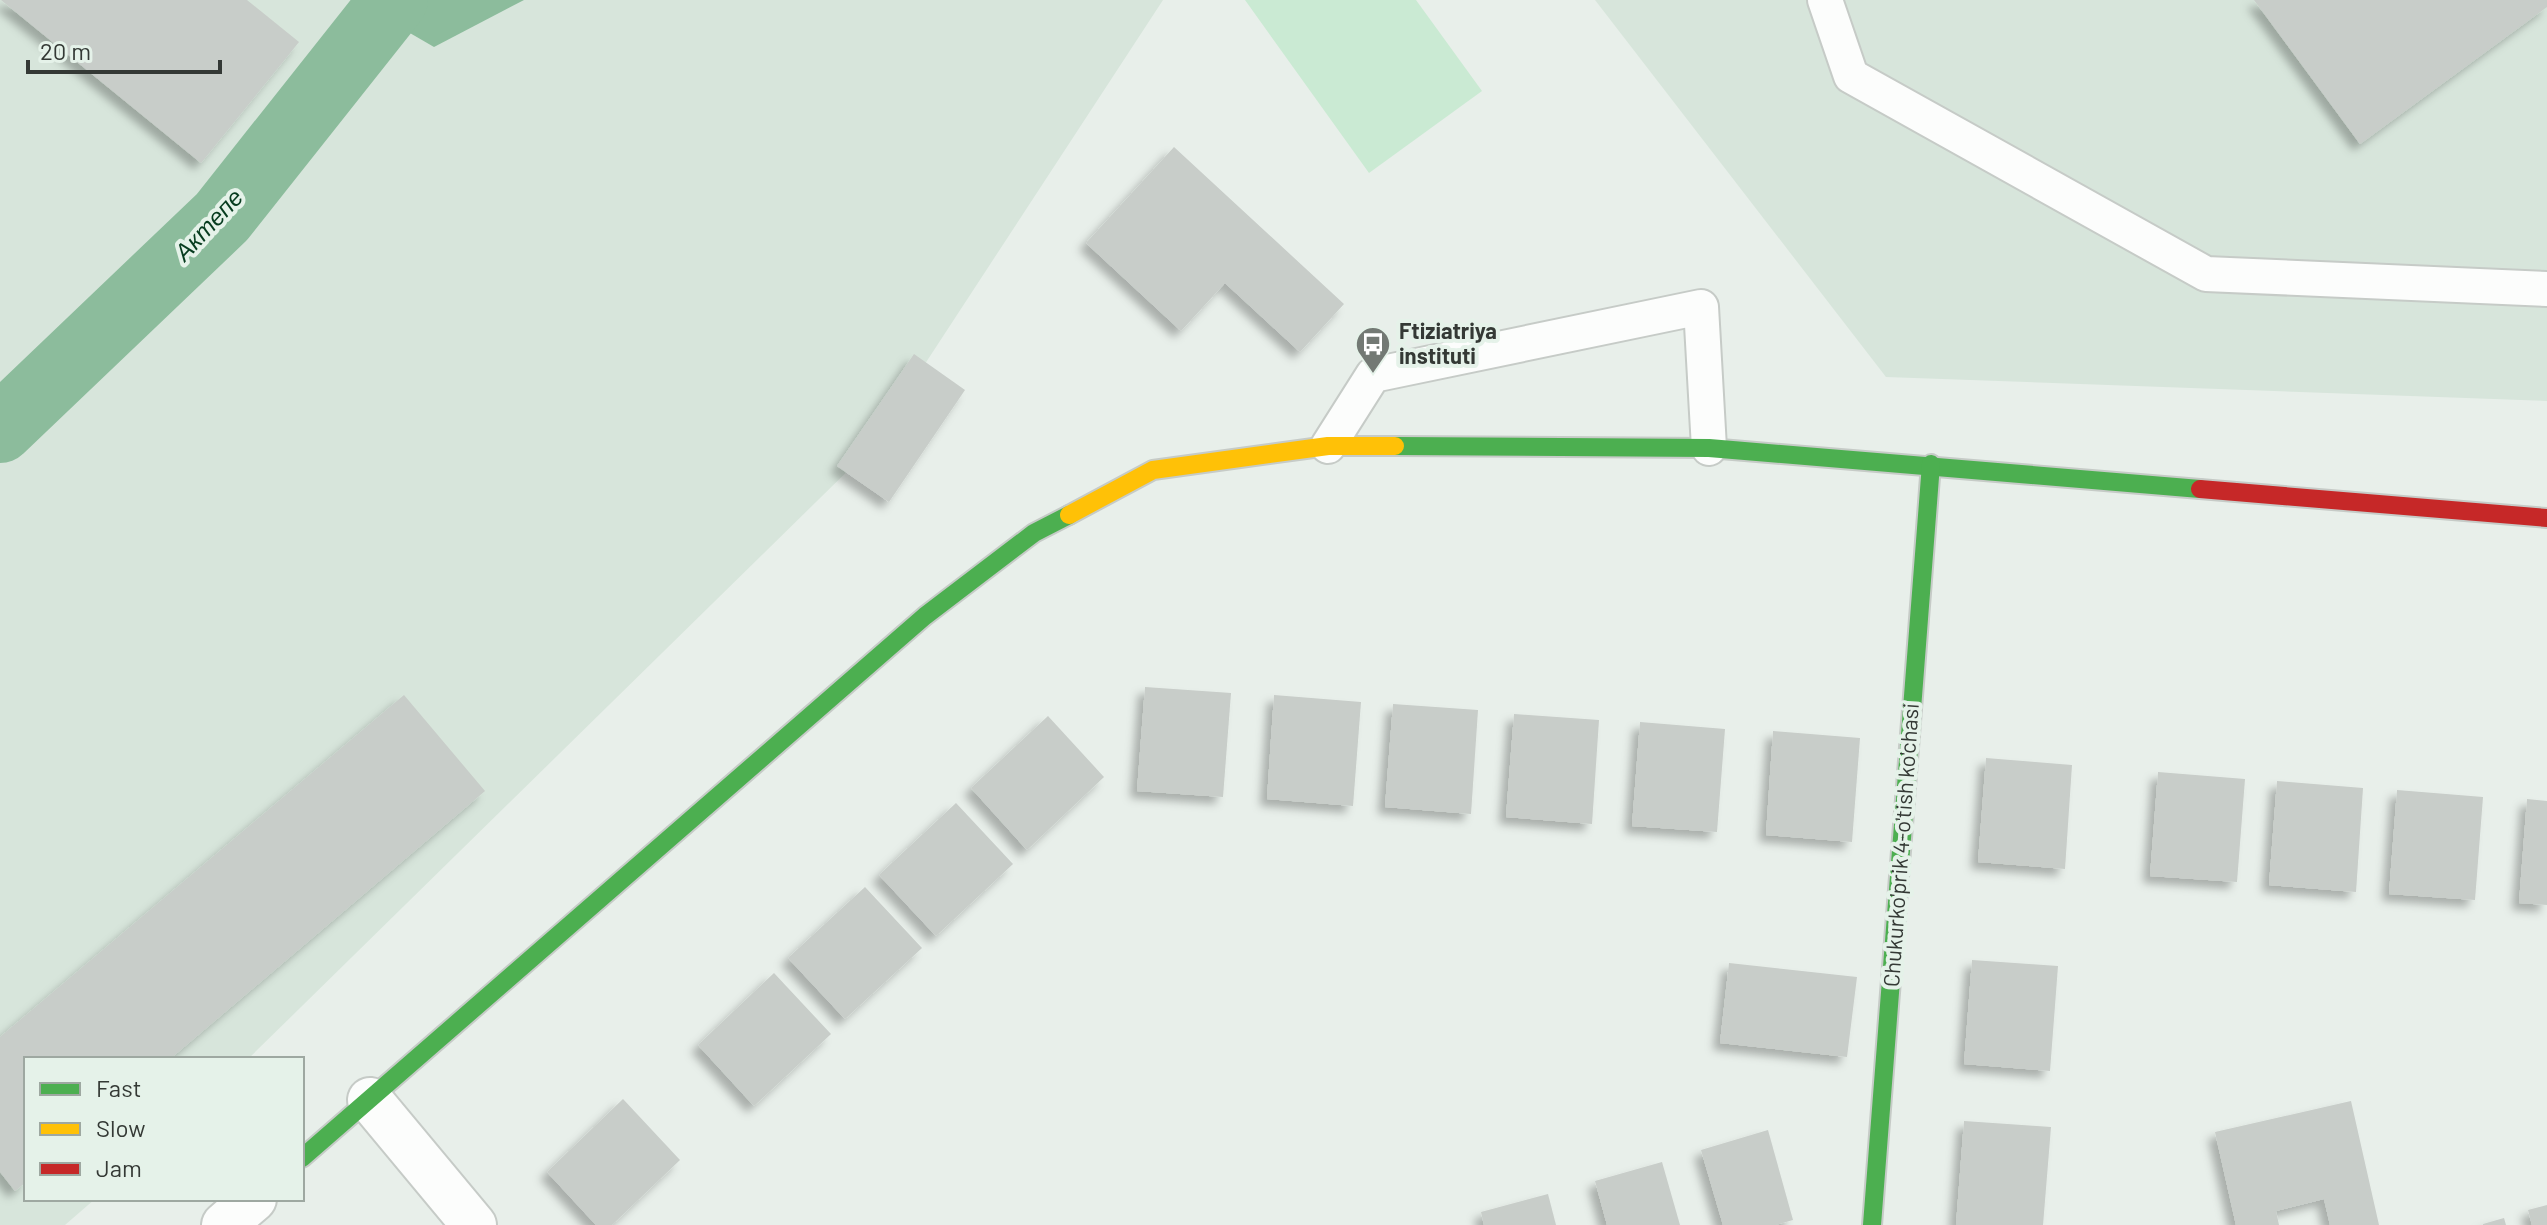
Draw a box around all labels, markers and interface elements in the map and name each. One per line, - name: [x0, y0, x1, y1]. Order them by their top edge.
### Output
- scale bar: [28, 24, 220, 74]
- text: 20 m: [40, 36, 91, 65]
- water label: Актепе: [166, 182, 248, 267]
- place label: Ftiziatriya instituti: [1399, 317, 1497, 368]
- bus stop icon: Ftiziatriya instituti: [1354, 325, 1392, 375]
- street label: Chukurko'prik 4-o'tish ko'chasi: [1877, 702, 1923, 988]
- legend: [24, 1057, 304, 1201]
- text: Fast: [96, 1073, 141, 1102]
- text: Slow: [96, 1113, 145, 1142]
- text: Jam: [96, 1153, 142, 1182]

